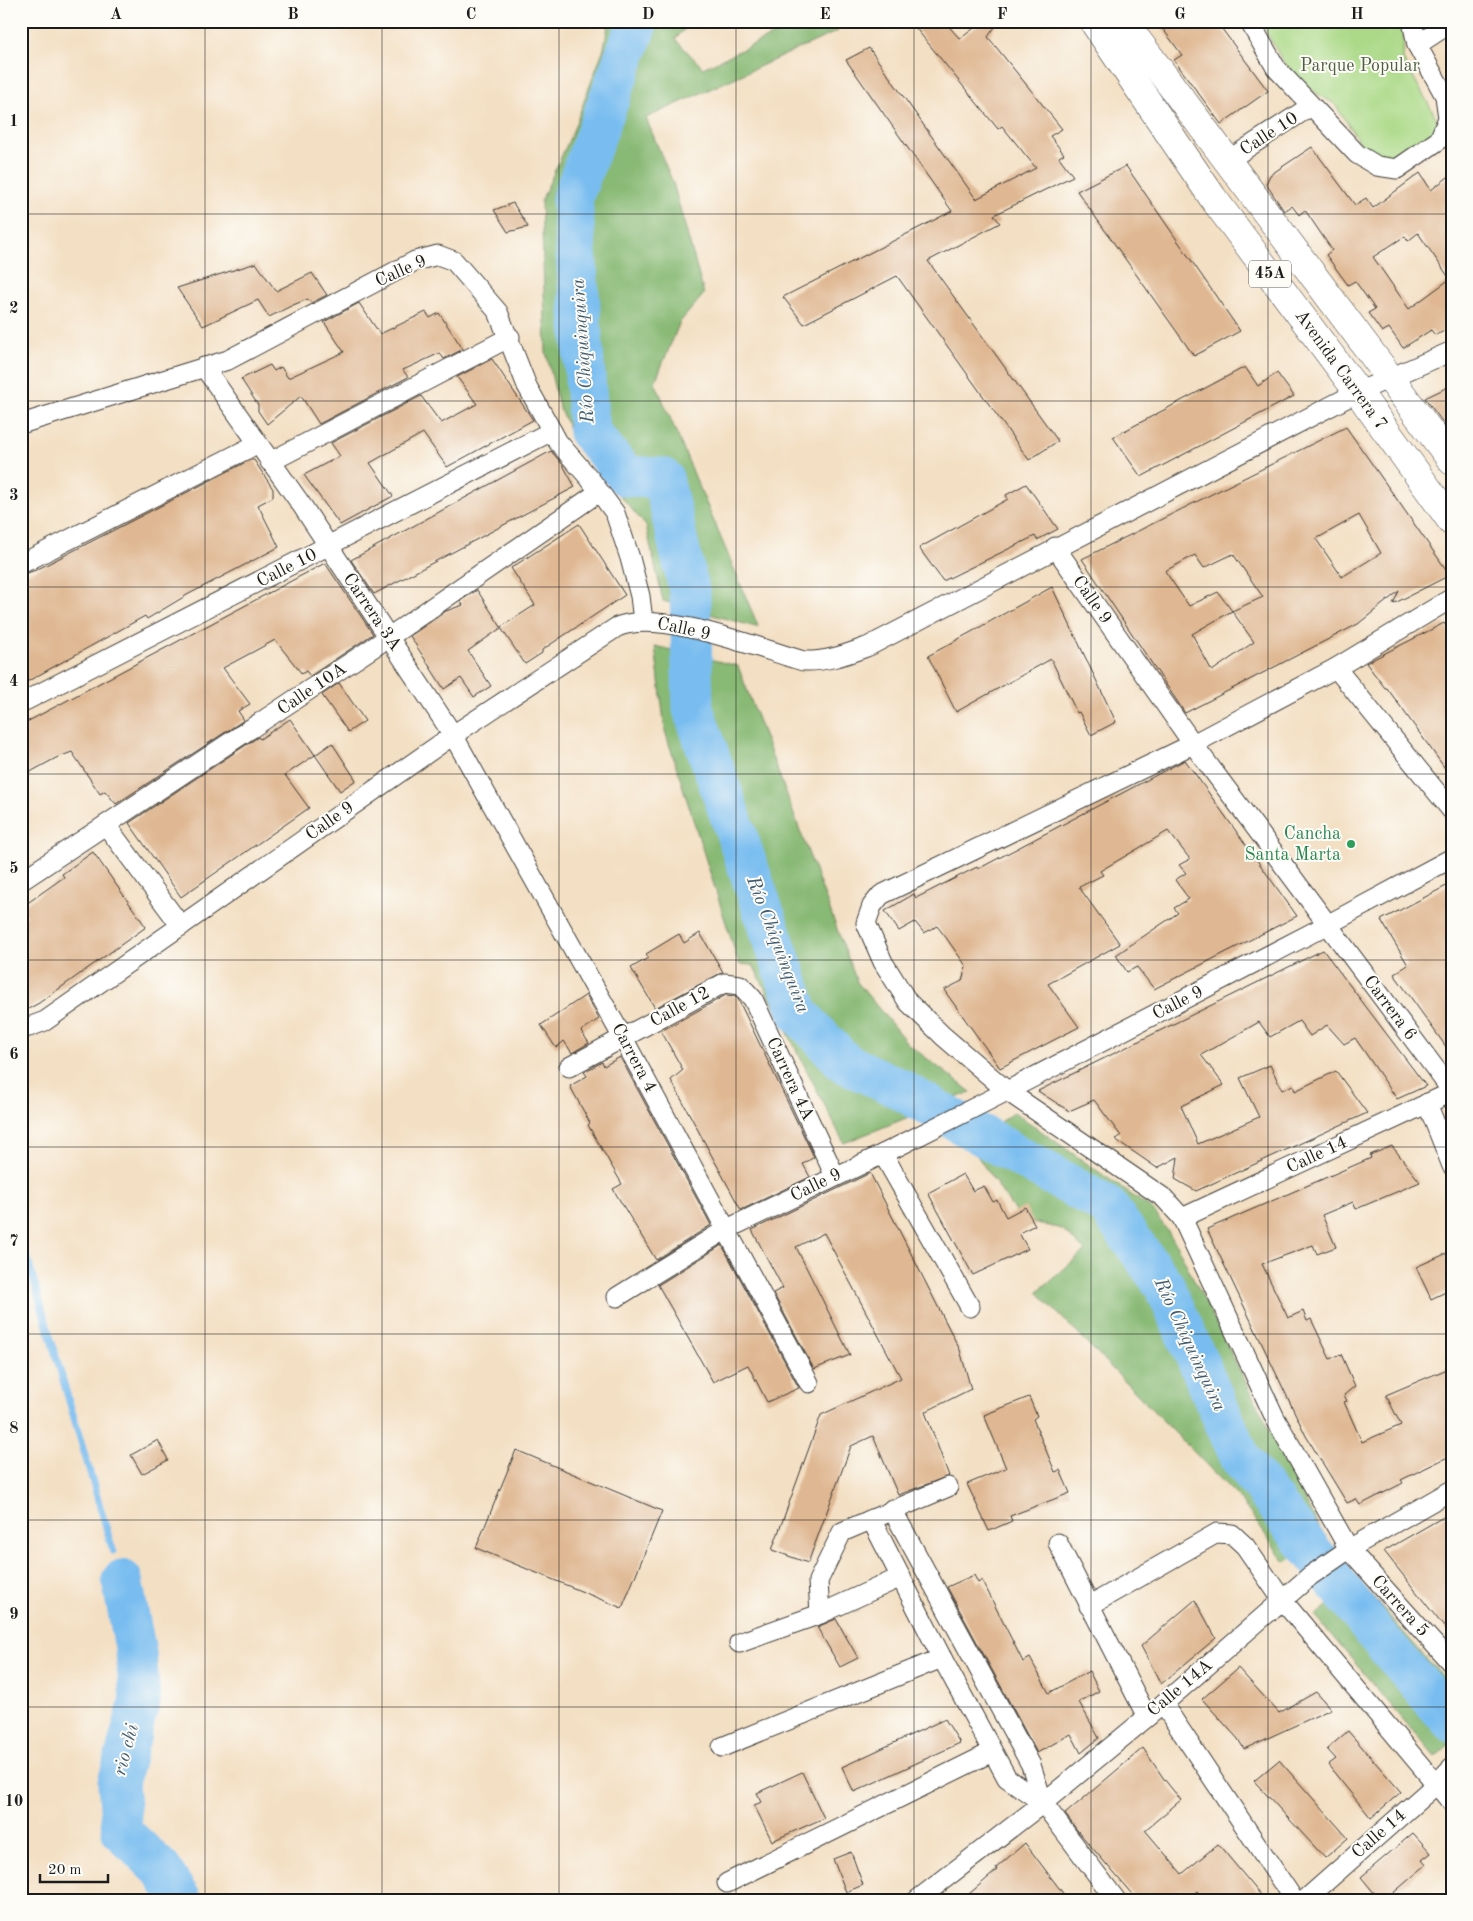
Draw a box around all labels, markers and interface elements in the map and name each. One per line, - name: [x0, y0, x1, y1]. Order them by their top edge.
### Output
- text: A: [110, 7, 122, 23]
- text: B: [287, 7, 299, 23]
- text: C: [466, 7, 476, 23]
- text: D: [642, 7, 654, 23]
- text: E: [819, 7, 831, 23]
- text: F: [997, 7, 1008, 23]
- text: G: [1174, 7, 1186, 23]
- text: H: [1350, 7, 1364, 23]
- park label: Parque Popular: [1300, 57, 1421, 75]
- street label: Calle 10: [1237, 109, 1301, 159]
- text: 1: [9, 114, 19, 130]
- street label: Calle 9: [372, 252, 430, 290]
- road number: 45A: [1249, 260, 1291, 288]
- water label: Río Chiquinquira: [569, 278, 599, 425]
- text: 2: [9, 301, 19, 317]
- street label: Avenida Carrera 7: [1292, 307, 1390, 433]
- text: 3: [9, 488, 19, 504]
- street label: Calle 10: [254, 545, 320, 591]
- street label: Carrera 3A: [340, 570, 405, 654]
- street label: Calle 9: [1069, 573, 1115, 627]
- street label: Calle 9: [656, 615, 712, 643]
- street label: Calle 10A: [274, 659, 350, 718]
- text: 4: [9, 674, 19, 690]
- street label: Calle 9: [303, 798, 357, 844]
- place label: Cancha Santa Marta: [1244, 825, 1341, 864]
- marker: Cancha Santa Marta: [1345, 838, 1357, 850]
- text: 5: [9, 861, 19, 877]
- water label: Río Chiquinquira: [742, 873, 812, 1016]
- street label: Carrera 6: [1360, 972, 1420, 1044]
- street label: Calle 12: [647, 983, 713, 1031]
- street label: Calle 9: [1150, 983, 1206, 1023]
- street label: Carrera 4: [608, 1020, 660, 1096]
- street label: Carrera 4A: [763, 1035, 817, 1124]
- text: 6: [9, 1047, 19, 1063]
- street label: Calle 14: [1284, 1133, 1350, 1177]
- street label: Calle 9: [788, 1165, 844, 1205]
- text: 7: [9, 1234, 19, 1250]
- water label: Río Chiquinquira: [1149, 1274, 1228, 1415]
- text: 8: [9, 1421, 19, 1437]
- street label: Carrera 5: [1368, 1572, 1432, 1640]
- text: 9: [9, 1607, 19, 1623]
- street label: Calle 14A: [1144, 1656, 1216, 1720]
- water label: rio chi: [111, 1721, 143, 1778]
- text: 10: [5, 1794, 23, 1810]
- street label: Calle 14: [1349, 1806, 1409, 1862]
- scale bar: [40, 1851, 108, 1883]
- text: 20 m: [48, 1863, 82, 1878]

